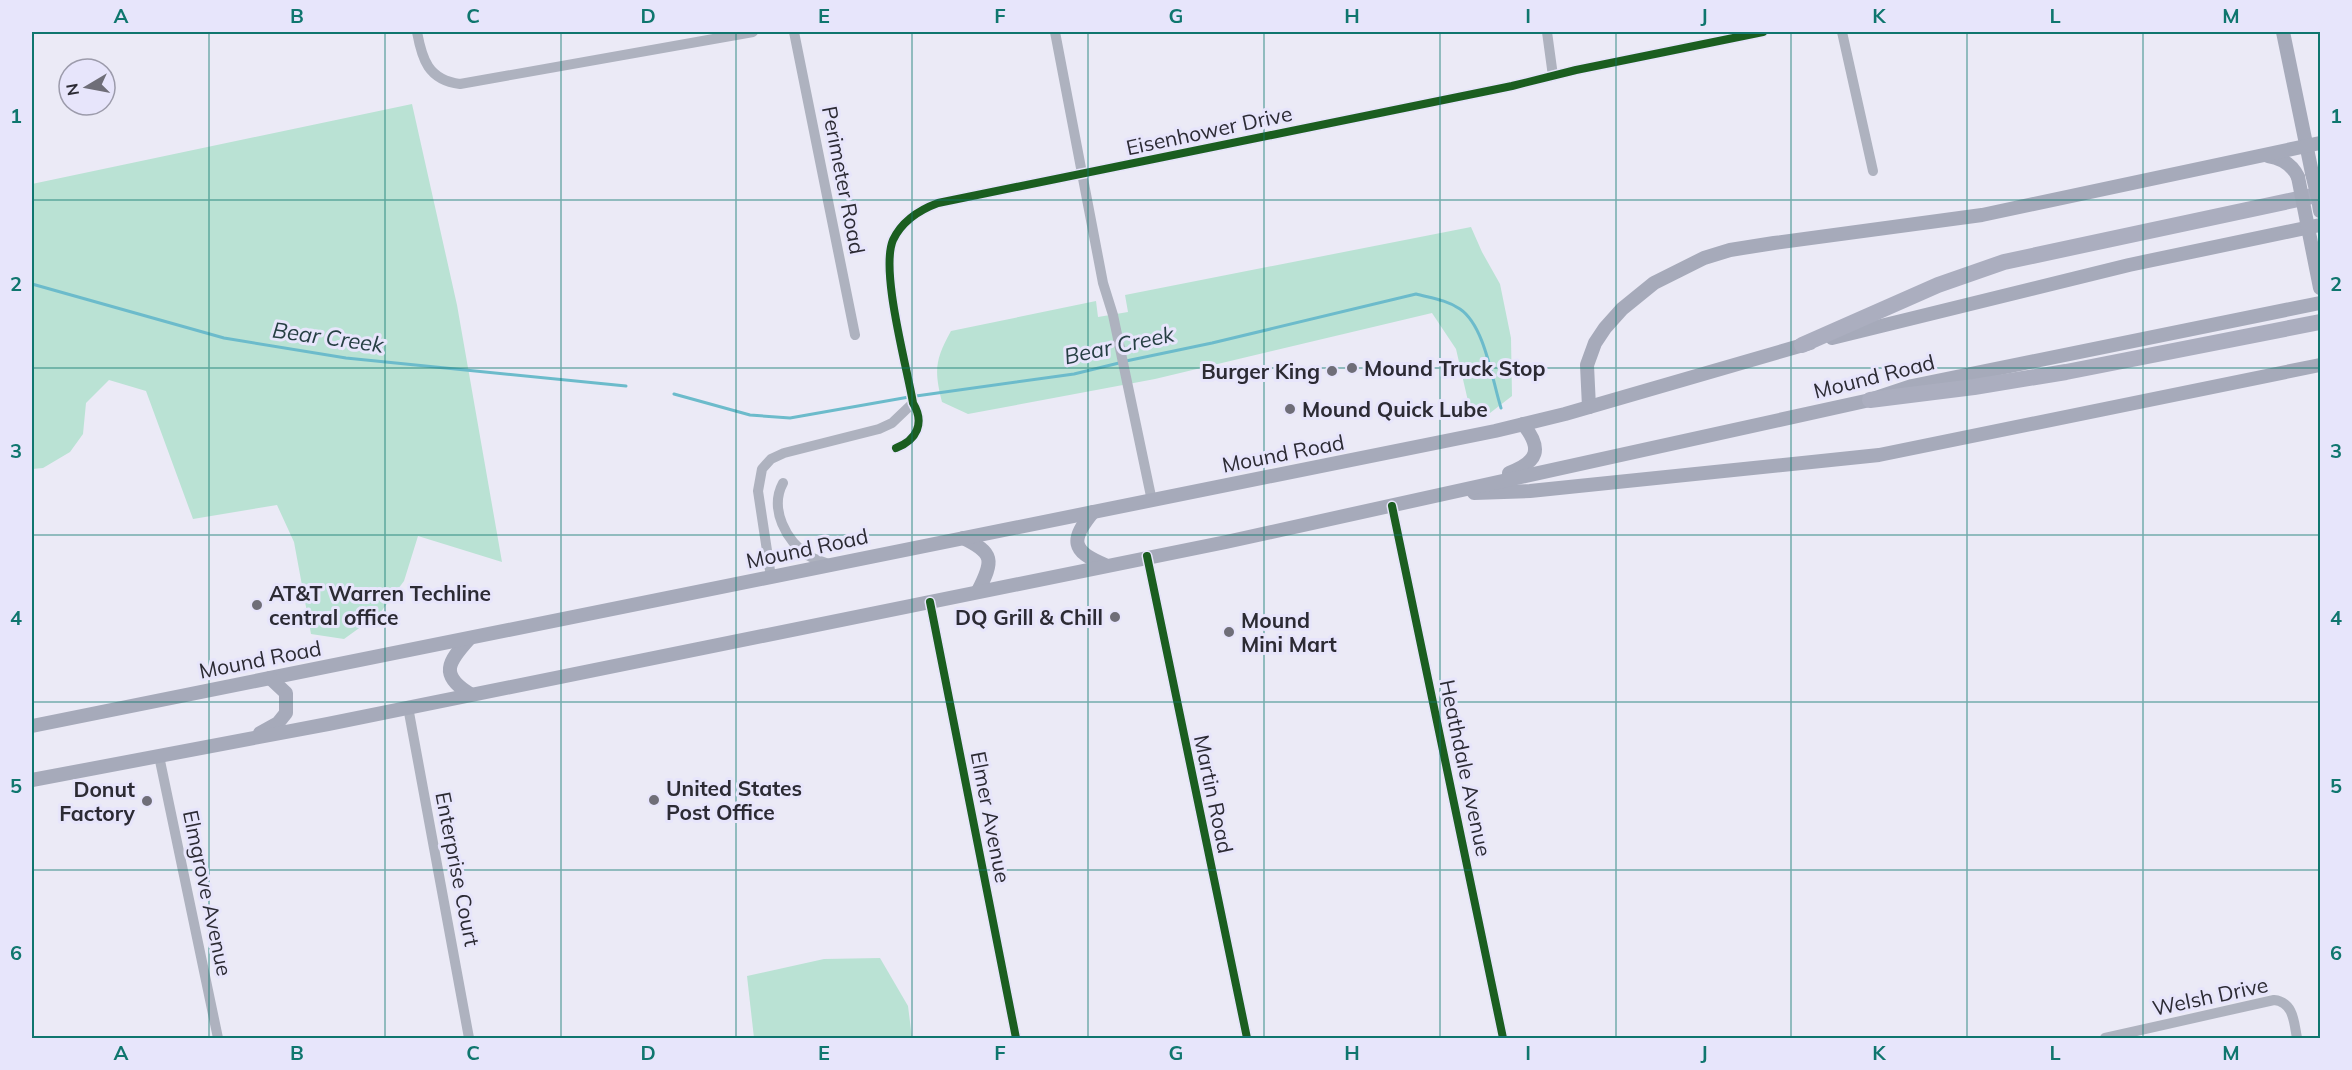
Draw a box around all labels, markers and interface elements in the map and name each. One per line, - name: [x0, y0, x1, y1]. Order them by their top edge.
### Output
- text: A: [114, 3, 129, 28]
- text: B: [290, 3, 304, 28]
- text: C: [466, 3, 480, 28]
- text: D: [640, 3, 656, 28]
- text: E: [818, 3, 830, 28]
- text: F: [994, 3, 1006, 28]
- text: G: [1169, 3, 1183, 28]
- text: H: [1344, 3, 1360, 28]
- text: I: [1525, 3, 1531, 28]
- text: J: [1700, 3, 1708, 28]
- text: K: [1872, 3, 1886, 28]
- text: L: [2049, 3, 2061, 28]
- text: M: [2222, 3, 2240, 28]
- north arrow: [57, 57, 117, 117]
- text: N: [61, 82, 83, 97]
- street label: Eisenhower Drive: [1124, 100, 1294, 160]
- text: 1: [10, 103, 22, 128]
- text: 1: [2330, 103, 2342, 128]
- street label: Perimeter Road: [817, 104, 871, 256]
- text: 2: [10, 271, 22, 296]
- text: 2: [2330, 271, 2342, 296]
- water label: Bear Creek: [271, 315, 386, 359]
- water label: Bear Creek: [1061, 320, 1177, 370]
- street label: Mound Road: [1811, 348, 1937, 404]
- place label: Mound Truck Stop: [1364, 355, 1545, 381]
- place label: Burger King: [1201, 358, 1320, 384]
- marker: Mound Truck Stop: [1345, 361, 1359, 375]
- marker: Burger King: [1325, 364, 1339, 378]
- place label: Mound Quick Lube: [1302, 396, 1488, 422]
- marker: Mound Quick Lube: [1283, 402, 1297, 416]
- street label: Mound Road: [1220, 428, 1346, 478]
- text: 3: [10, 438, 22, 463]
- text: 3: [2330, 438, 2342, 463]
- street label: Mound Road: [744, 522, 870, 574]
- place label: AT&T Warren Techline central office: [269, 580, 491, 630]
- marker: AT&T Warren Techline central office: [250, 598, 264, 612]
- place label: DQ Grill & Chill: [955, 604, 1103, 630]
- text: 4: [10, 605, 22, 630]
- text: 4: [2330, 605, 2342, 630]
- place label: Mound Mini Mart: [1241, 607, 1337, 657]
- marker: DQ Grill & Chill: [1108, 610, 1122, 624]
- marker: Mound Mini Mart: [1222, 625, 1236, 639]
- street label: Mound Road: [197, 634, 323, 684]
- street label: Heathdale Avenue: [1435, 677, 1497, 859]
- street label: Martin Road: [1189, 732, 1239, 856]
- street label: Elmer Avenue: [966, 749, 1016, 885]
- text: 5: [10, 773, 22, 798]
- text: 5: [2330, 773, 2342, 798]
- place label: United States Post Office: [666, 775, 802, 825]
- place label: Donut Factory: [59, 776, 136, 826]
- street label: Enterprise Court: [430, 790, 486, 948]
- marker: United States Post Office: [647, 793, 661, 807]
- marker: Donut Factory: [140, 794, 154, 808]
- street label: Elmgrove Avenue: [178, 808, 238, 978]
- text: 6: [10, 940, 22, 965]
- text: 6: [2330, 940, 2342, 965]
- street label: Welsh Drive: [2150, 971, 2270, 1021]
- text: A: [114, 1040, 129, 1065]
- text: B: [290, 1040, 304, 1065]
- text: C: [466, 1040, 480, 1065]
- text: D: [640, 1040, 656, 1065]
- text: E: [818, 1040, 830, 1065]
- text: F: [994, 1040, 1006, 1065]
- text: G: [1169, 1040, 1183, 1065]
- text: H: [1344, 1040, 1360, 1065]
- text: I: [1525, 1040, 1531, 1065]
- text: J: [1700, 1040, 1708, 1065]
- text: K: [1872, 1040, 1886, 1065]
- text: L: [2049, 1040, 2061, 1065]
- text: M: [2222, 1040, 2240, 1065]

